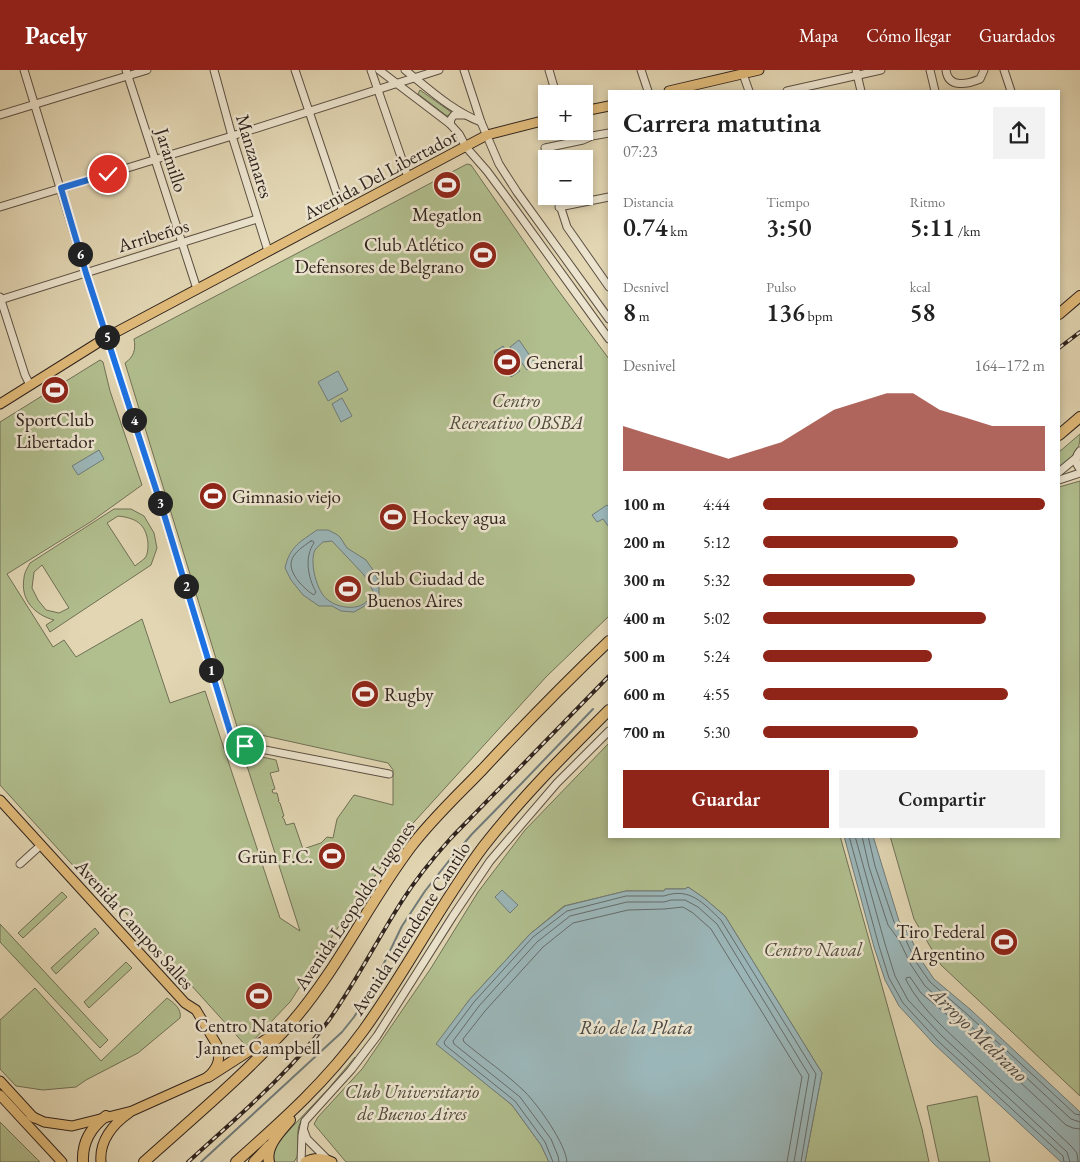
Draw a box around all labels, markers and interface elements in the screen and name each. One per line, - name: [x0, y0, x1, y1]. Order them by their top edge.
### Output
- text: Pacely: [25, 20, 87, 51]
- text: Mapa: [799, 24, 838, 47]
- text: Cómo llegar: [866, 24, 951, 47]
- text: Guardados: [979, 24, 1055, 47]
- map controls: [538, 85, 593, 205]
- button: +: [538, 85, 593, 140]
- text: Carrera matutina: [623, 104, 821, 140]
- button: share: [993, 107, 1045, 159]
- street label: Manzanares: [230, 111, 279, 201]
- street label: Jaramillo: [149, 123, 194, 195]
- street label: Avenida Del Libertador: [298, 123, 462, 226]
- text: 07:23: [623, 141, 658, 162]
- button: −: [538, 150, 593, 205]
- pin: [87, 153, 129, 195]
- icon: check: [94, 160, 122, 188]
- sports icon: Megatlon: [432, 170, 462, 200]
- text: Distancia: [623, 193, 674, 211]
- text: Tiempo: [766, 193, 810, 211]
- text: Ritmo: [910, 193, 945, 211]
- place label: Megatlon: [412, 202, 482, 227]
- text: 0.74: [623, 211, 668, 243]
- text: 3:50: [766, 211, 812, 243]
- text: 5:11: [910, 211, 955, 243]
- street label: Arribeños: [114, 213, 192, 258]
- text: km: [668, 222, 688, 240]
- text: /km: [955, 222, 981, 240]
- place label: Club Atlético Defensores de Belgrano: [294, 232, 464, 279]
- sports icon: Club Atlético Defensores de Belgrano: [468, 240, 498, 270]
- pin: 6: [68, 242, 92, 266]
- text: 6: [77, 245, 84, 263]
- text: Desnivel: [623, 278, 669, 296]
- text: Pulso: [766, 278, 796, 296]
- text: kcal: [910, 278, 931, 296]
- text: 8: [623, 296, 636, 328]
- text: 136: [766, 296, 805, 328]
- text: 58: [910, 296, 935, 328]
- text: m: [636, 307, 650, 325]
- text: bpm: [805, 307, 833, 325]
- pin: 5: [94, 324, 120, 350]
- text: 5: [104, 328, 111, 346]
- sports icon: General: [492, 347, 522, 377]
- place label: General: [526, 350, 584, 375]
- text: Desnivel: [623, 355, 676, 376]
- text: 164–172 m: [974, 355, 1045, 376]
- sports icon: SportClub Libertador: [40, 375, 70, 405]
- park label: Centro Recreativo OBSBA: [449, 388, 583, 435]
- place label: SportClub Libertador: [16, 407, 95, 454]
- pin: 4: [122, 408, 146, 432]
- text: 4: [131, 411, 138, 429]
- sports icon: Gimnasio viejo: [198, 481, 228, 511]
- place label: Gimnasio viejo: [232, 484, 341, 509]
- pin: 3: [148, 490, 172, 516]
- text: 3: [157, 494, 164, 512]
- text: 100 m: [623, 494, 665, 515]
- text: 4:44: [703, 494, 730, 515]
- sports icon: Hockey agua: [378, 502, 408, 532]
- place label: Hockey agua: [412, 505, 507, 530]
- text: 200 m: [623, 532, 665, 553]
- text: 5:12: [703, 532, 730, 553]
- place label: Club Ciudad de Buenos Aires: [367, 566, 484, 613]
- text: 300 m: [623, 570, 665, 591]
- text: 5:32: [703, 570, 730, 591]
- pin: 2: [174, 574, 198, 598]
- sports icon: Club Ciudad de Buenos Aires: [333, 574, 363, 604]
- text: 2: [183, 577, 190, 595]
- text: 400 m: [623, 608, 665, 629]
- text: 5:02: [703, 608, 730, 629]
- text: 500 m: [623, 646, 665, 667]
- text: 5:24: [703, 646, 730, 667]
- pin: 1: [198, 658, 224, 682]
- text: 1: [208, 661, 215, 679]
- sports icon: Rugby: [350, 679, 380, 709]
- place label: Rugby: [384, 682, 434, 707]
- text: 600 m: [623, 684, 665, 705]
- text: 4:55: [703, 684, 730, 705]
- text: 700 m: [623, 722, 665, 743]
- text: 5:30: [703, 722, 730, 743]
- pin: [224, 725, 266, 767]
- icon: arrive: [231, 732, 259, 760]
- button: Guardar: [623, 770, 829, 828]
- button: Compartir: [839, 770, 1045, 828]
- street label: Avenida Leopoldo Lugones: [288, 816, 420, 996]
- street label: Avenida Intendente Cantilo: [344, 837, 476, 1021]
- sports icon: Grün F.C.: [317, 841, 347, 871]
- place label: Grün F.C.: [238, 844, 313, 869]
- street label: Avenida Campos Salles: [69, 853, 200, 995]
- place label: Tiro Federal Argentino: [896, 919, 985, 966]
- sports icon: Tiro Federal Argentino: [989, 927, 1019, 957]
- park label: Centro Naval: [764, 937, 863, 962]
- water label: Arroyo Medrano: [923, 979, 1034, 1088]
- sports icon: Centro Natatorio Jannet Campbell: [244, 981, 274, 1011]
- place label: Centro Natatorio Jannet Campbell: [195, 1013, 323, 1060]
- water label: Río de la Plata: [579, 1014, 693, 1040]
- park label: Club Universitario de Buenos Aires: [345, 1079, 479, 1126]

